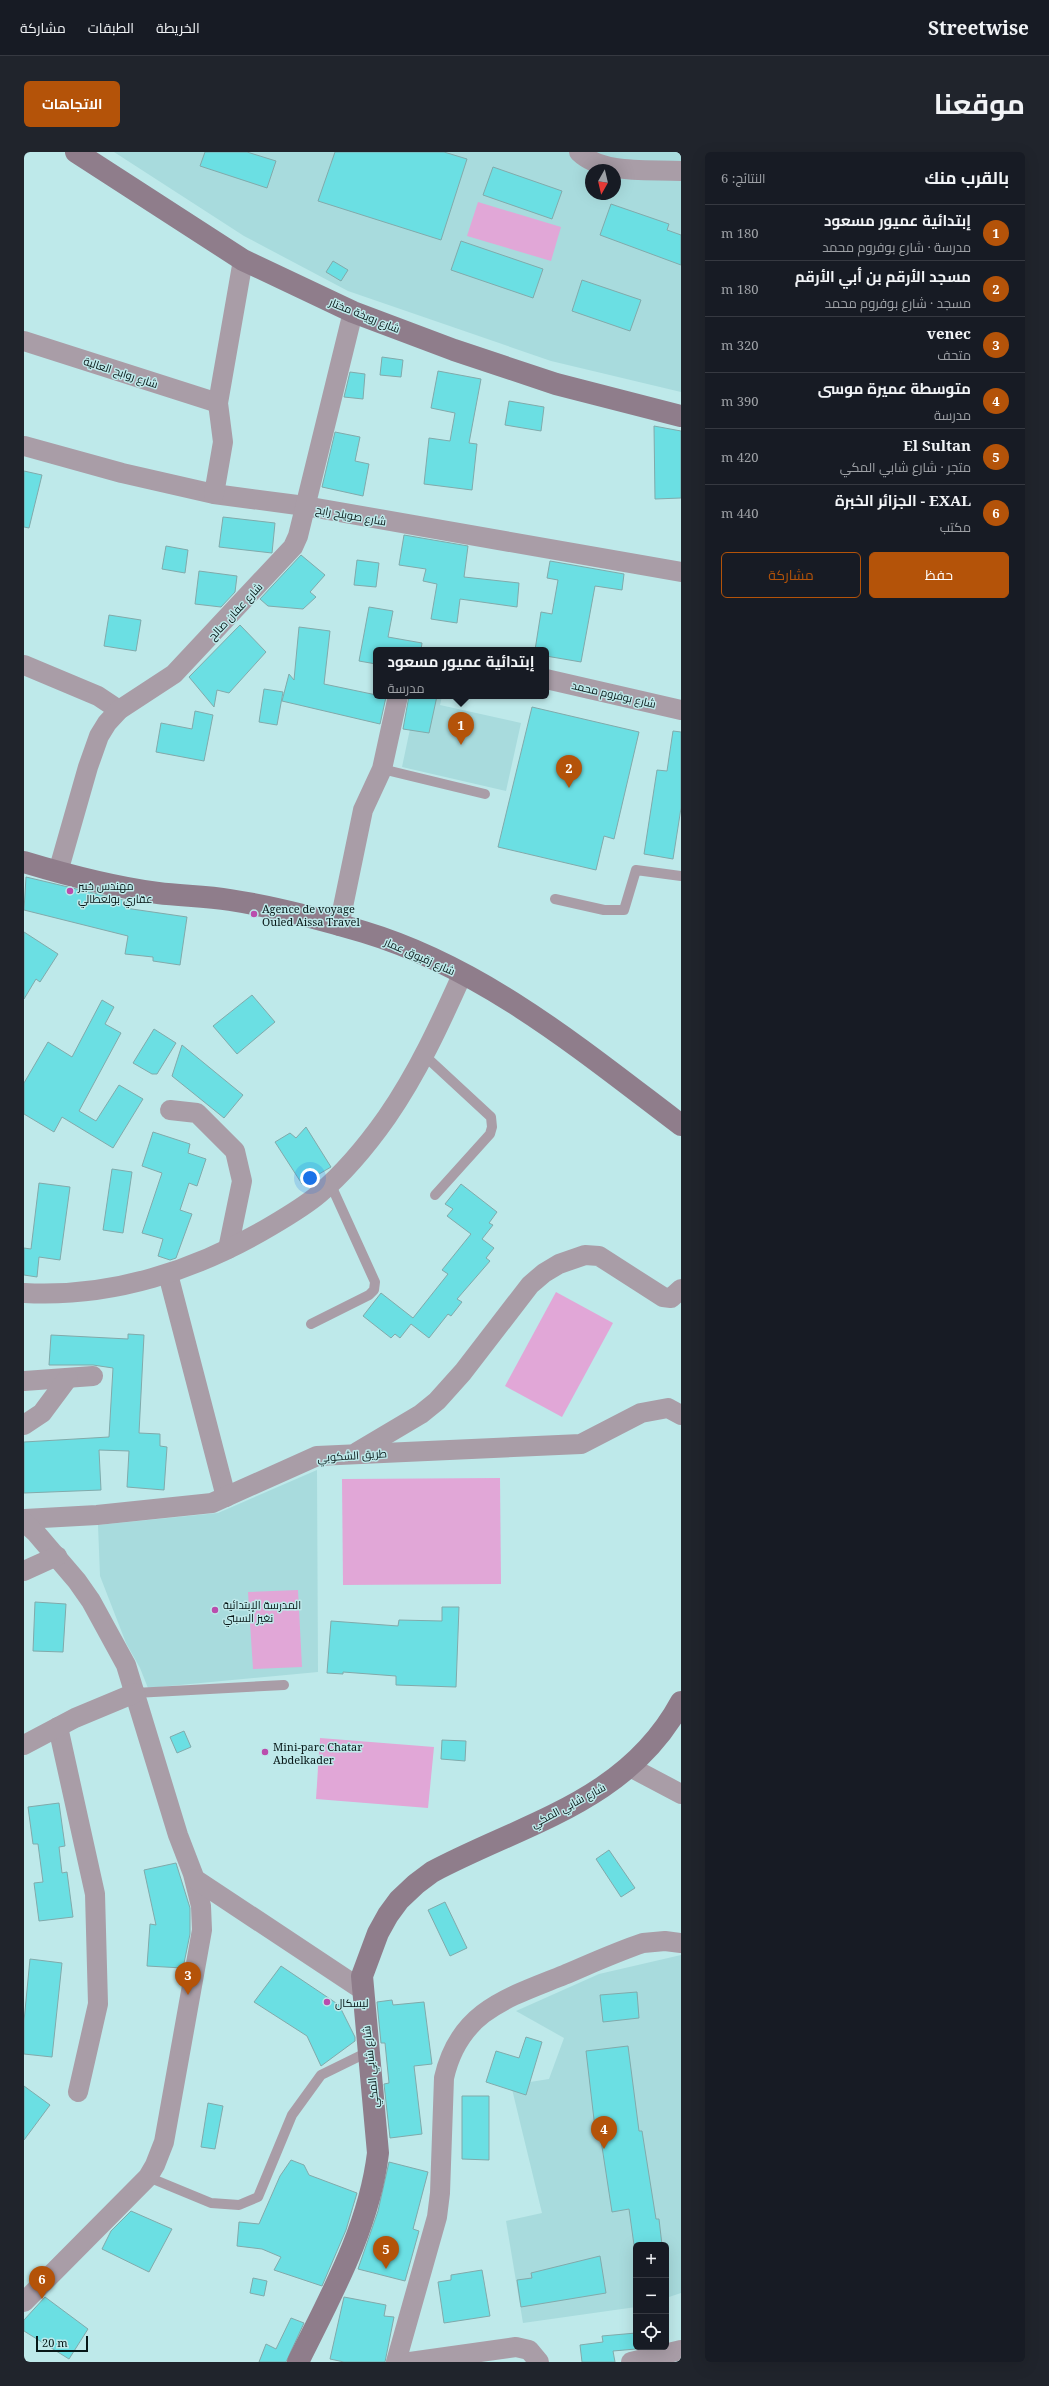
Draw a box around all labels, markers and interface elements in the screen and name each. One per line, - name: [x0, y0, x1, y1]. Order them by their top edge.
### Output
- text: Streetwise: [928, 15, 1029, 41]
- text: مشاركة: [20, 18, 66, 37]
- text: الطبقات: [88, 18, 134, 37]
- text: الخريطة: [156, 18, 200, 37]
- button: الاتجاهات: [24, 81, 120, 127]
- text: موقعنا: [934, 84, 1025, 122]
- north arrow: [585, 164, 621, 200]
- text: بالقرب منك: [924, 166, 1009, 189]
- text: النتائج: 6: [721, 169, 766, 187]
- text: إبتدائية عميور مسعود: [824, 210, 971, 230]
- text: 180 m: [721, 224, 759, 242]
- text: 1: [992, 224, 1000, 242]
- text: مدرسة · شارع بوفروم محمد: [822, 238, 971, 256]
- text: مسجد الأرقم بن أبي الأرقم: [795, 266, 971, 286]
- text: 180 m: [721, 280, 759, 298]
- text: 2: [992, 280, 1000, 298]
- street label: شارع رويخة مختار: [326, 294, 403, 337]
- text: مسجد · شارع بوفروم محمد: [825, 294, 971, 312]
- text: venec: [927, 323, 971, 343]
- text: 320 m: [721, 336, 759, 354]
- text: 3: [992, 336, 1000, 354]
- text: متحف: [937, 346, 971, 364]
- street label: شارع روابح العالية: [81, 353, 160, 392]
- text: متوسطة عميرة موسى: [818, 378, 971, 398]
- text: 390 m: [721, 392, 759, 410]
- text: 4: [992, 392, 1000, 410]
- text: مدرسة: [934, 406, 971, 424]
- text: El Sultan: [903, 435, 971, 455]
- text: 420 m: [721, 448, 759, 466]
- text: 5: [992, 448, 1000, 466]
- text: متجر · شارع شابي المكي: [840, 458, 971, 476]
- text: EXAL - الجزائر الخبرة: [835, 490, 971, 510]
- street label: شارع صويلح رابح: [314, 501, 387, 530]
- text: 440 m: [721, 504, 759, 522]
- text: 6: [992, 504, 1000, 522]
- text: مكتب: [940, 518, 971, 536]
- button: مشاركة: [721, 552, 861, 598]
- button: حفظ: [869, 552, 1009, 598]
- street label: شارع عفان صالح: [205, 579, 266, 644]
- popup: [373, 647, 549, 699]
- text: إبتدائية عميور مسعود: [388, 651, 534, 671]
- street label: شارع بوفروم محمد: [570, 677, 658, 712]
- text: مدرسة: [388, 679, 425, 697]
- pin: 1: [448, 712, 474, 745]
- pin: 2: [556, 755, 582, 788]
- place label: مهندس خبير عقاري بولعطالي: [77, 878, 152, 908]
- marker: مهندس خبير عقاري بولعطالي: [65, 886, 75, 896]
- place label: Agence de voyage Ouled Aissa Travel: [262, 901, 360, 929]
- marker: Agence de voyage Ouled Aissa Travel: [249, 909, 259, 919]
- street label: شارع زقيوق عمار: [381, 933, 458, 979]
- your location: [300, 1168, 320, 1188]
- street label: طريق الشكوبي: [317, 1445, 387, 1467]
- place label: المدرسة الإبتدائية نغيز السبتي: [223, 1597, 301, 1627]
- marker: المدرسة الإبتدائية نغيز السبتي: [210, 1605, 220, 1615]
- place label: Mini-parc Chatar Abdelkader: [273, 1739, 363, 1767]
- marker: Mini-parc Chatar Abdelkader: [260, 1747, 270, 1757]
- street label: شارع شابي المكي: [528, 1779, 609, 1833]
- pin: 3: [175, 1962, 201, 1995]
- place label: ليسكال: [335, 1995, 369, 2010]
- marker: ليسكال: [322, 1997, 332, 2007]
- street label: شارع شابي المكي: [358, 2025, 384, 2109]
- pin: 4: [591, 2116, 617, 2149]
- pin: 5: [373, 2236, 399, 2269]
- map controls: [633, 2242, 669, 2350]
- button: +: [633, 2242, 669, 2278]
- pin: 6: [29, 2266, 55, 2299]
- button: −: [633, 2278, 669, 2314]
- button: locate: [633, 2314, 669, 2350]
- scale bar: [36, 2334, 88, 2353]
- text: 20 m: [42, 2335, 68, 2350]

